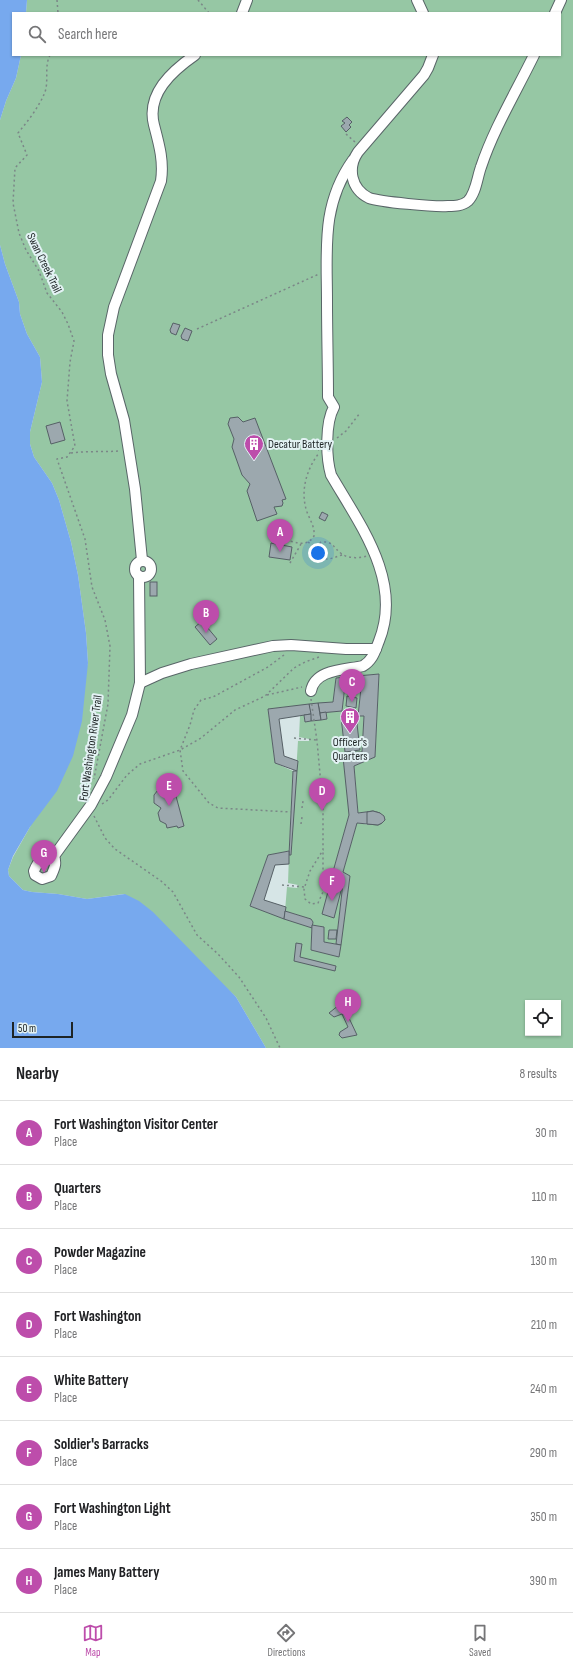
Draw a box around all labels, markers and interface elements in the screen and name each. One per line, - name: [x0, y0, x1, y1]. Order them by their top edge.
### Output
- search box: [12, 12, 561, 56]
- icon: search: [26, 23, 48, 45]
- text: Search here: [58, 25, 118, 44]
- street label: Swan Creek Trail: [23, 231, 65, 295]
- building icon: Decatur Battery: [243, 433, 265, 461]
- place label: Decatur Battery: [268, 437, 333, 452]
- pin: A: [267, 519, 293, 552]
- your location: [308, 543, 328, 563]
- pin: B: [193, 600, 219, 633]
- pin: C: [339, 669, 365, 702]
- street label: Fort Washington River Trail: [76, 694, 106, 802]
- building icon: Officer's Quarters: [339, 706, 361, 734]
- place label: Officer's Quarters: [332, 735, 368, 764]
- pin: E: [156, 773, 182, 806]
- pin: D: [309, 778, 335, 811]
- pin: G: [31, 840, 57, 873]
- pin: F: [319, 868, 345, 901]
- pin: H: [335, 989, 361, 1022]
- map controls: [525, 1000, 561, 1036]
- button: locate: [525, 1000, 561, 1036]
- scale bar: [12, 1020, 73, 1039]
- text: 50 m: [18, 1022, 36, 1035]
- text: Nearby: [16, 1064, 59, 1084]
- text: 8 results: [519, 1066, 557, 1082]
- text: Fort Washington Visitor Center: [54, 1115, 218, 1134]
- text: A: [26, 1125, 32, 1141]
- text: 30 m: [535, 1125, 557, 1141]
- text: Place: [54, 1134, 77, 1150]
- text: Quarters: [54, 1179, 101, 1198]
- text: B: [26, 1189, 32, 1205]
- text: 110 m: [532, 1189, 557, 1205]
- text: Place: [54, 1198, 77, 1214]
- text: Powder Magazine: [54, 1243, 146, 1262]
- text: C: [26, 1253, 32, 1269]
- text: 130 m: [531, 1253, 557, 1269]
- text: Place: [54, 1262, 77, 1278]
- text: Fort Washington: [54, 1307, 141, 1326]
- text: D: [26, 1317, 32, 1333]
- text: 210 m: [531, 1317, 557, 1333]
- text: Place: [54, 1326, 77, 1342]
- text: White Battery: [54, 1371, 128, 1390]
- text: E: [26, 1381, 32, 1397]
- text: 240 m: [530, 1381, 557, 1397]
- text: Place: [54, 1390, 77, 1406]
- text: Soldier's Barracks: [54, 1435, 149, 1454]
- text: F: [26, 1445, 32, 1461]
- text: 290 m: [530, 1445, 557, 1461]
- text: Place: [54, 1454, 77, 1470]
- text: Fort Washington Light: [54, 1499, 171, 1518]
- text: G: [26, 1509, 32, 1525]
- text: 350 m: [530, 1509, 557, 1525]
- text: Place: [54, 1518, 77, 1534]
- text: James Many Battery: [54, 1563, 159, 1582]
- text: H: [26, 1573, 32, 1589]
- text: 390 m: [530, 1573, 557, 1589]
- text: Place: [54, 1582, 77, 1598]
- tab: Map: [82, 1622, 104, 1659]
- tab: Directions: [268, 1622, 305, 1659]
- tab: Saved: [469, 1622, 491, 1659]

